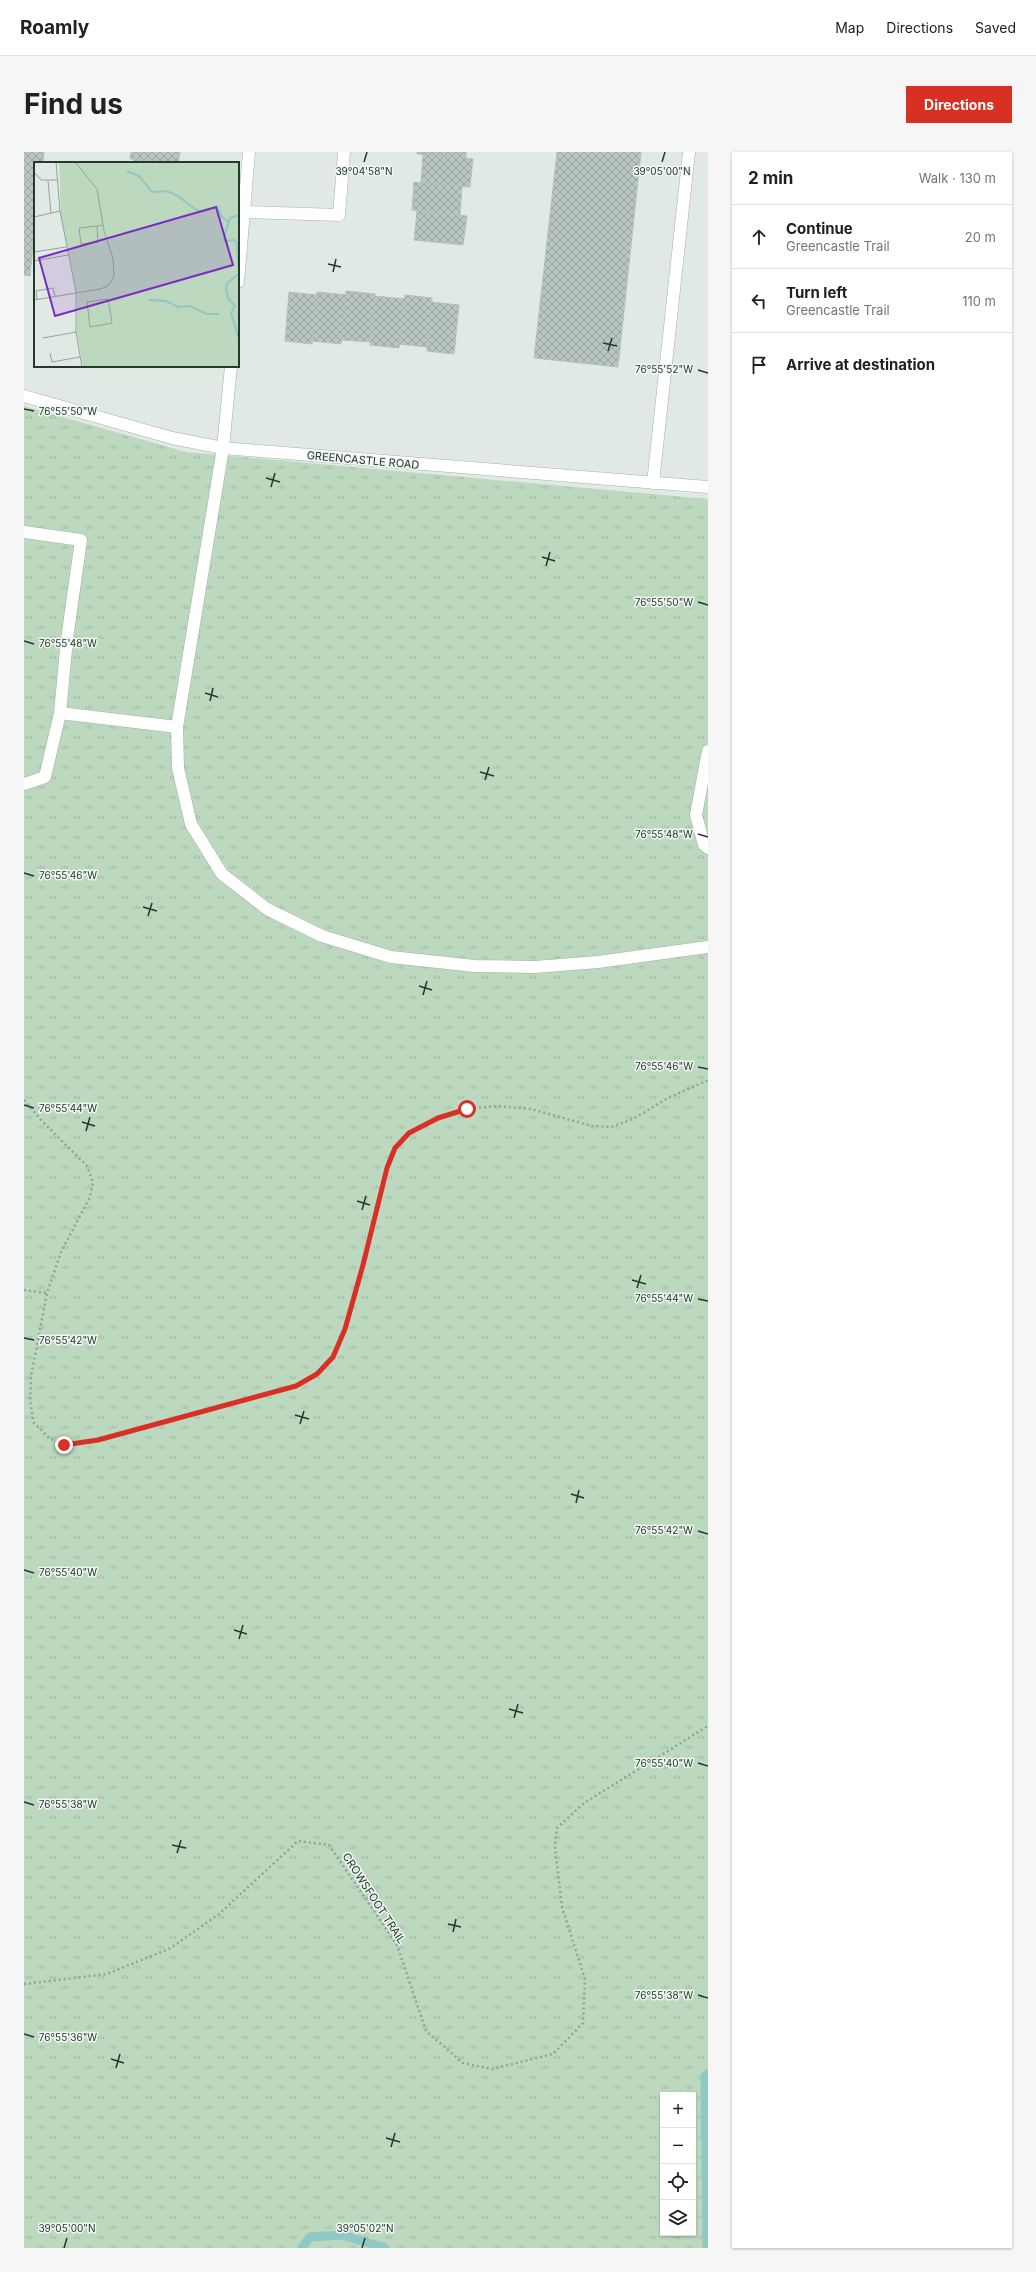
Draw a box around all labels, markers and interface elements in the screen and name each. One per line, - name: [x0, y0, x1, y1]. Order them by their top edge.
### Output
- text: Roamly: [20, 16, 89, 39]
- text: Map: [835, 19, 864, 36]
- text: Directions: [886, 19, 953, 36]
- text: Saved: [975, 19, 1016, 36]
- button: Directions: [906, 86, 1012, 123]
- text: Find us: [24, 87, 123, 121]
- inset map: [34, 162, 239, 367]
- text: 39°04'58"N: [335, 165, 393, 177]
- text: 39°05'00"N: [633, 165, 691, 177]
- text: 2 min: [748, 168, 793, 188]
- text: Walk · 130 m: [919, 170, 996, 186]
- text: Continue: [786, 219, 853, 238]
- icon: ahead: [748, 226, 770, 248]
- text: 20 m: [965, 229, 996, 245]
- text: Greencastle Trail: [786, 238, 890, 254]
- text: Turn left: [786, 283, 847, 302]
- icon: left: [748, 290, 770, 312]
- text: 110 m: [962, 293, 996, 309]
- text: Greencastle Trail: [786, 302, 890, 318]
- icon: arrive: [748, 354, 770, 376]
- text: Arrive at destination: [786, 355, 935, 374]
- text: 76°55'52"W: [635, 363, 693, 375]
- text: 76°55'50"W: [39, 405, 97, 417]
- street label: GREENCASTLE ROAD: [306, 448, 420, 472]
- text: 76°55'50"W: [635, 596, 693, 608]
- text: 76°55'48"W: [39, 637, 97, 649]
- text: 76°55'48"W: [635, 828, 693, 840]
- text: 76°55'46"W: [39, 869, 97, 881]
- text: 76°55'46"W: [635, 1060, 693, 1072]
- route start: [458, 1100, 476, 1118]
- text: 76°55'44"W: [39, 1102, 97, 1114]
- text: 76°55'44"W: [635, 1292, 693, 1304]
- text: 76°55'42"W: [39, 1334, 97, 1346]
- route end: [55, 1436, 73, 1454]
- text: 76°55'42"W: [635, 1524, 693, 1536]
- text: 76°55'40"W: [39, 1566, 97, 1578]
- text: 76°55'40"W: [635, 1757, 693, 1769]
- text: 76°55'38"W: [39, 1798, 97, 1810]
- street label: CROWSFOOT TRAIL: [339, 1850, 409, 1946]
- text: 76°55'38"W: [635, 1989, 693, 2001]
- text: 76°55'36"W: [39, 2031, 97, 2043]
- map controls: [660, 2092, 696, 2236]
- button: +: [660, 2092, 696, 2128]
- button: −: [660, 2128, 696, 2164]
- button: locate: [660, 2164, 696, 2200]
- button: layers: [660, 2200, 696, 2236]
- text: 39°05'00"N: [38, 2222, 96, 2234]
- text: 39°05'02"N: [337, 2222, 393, 2234]

